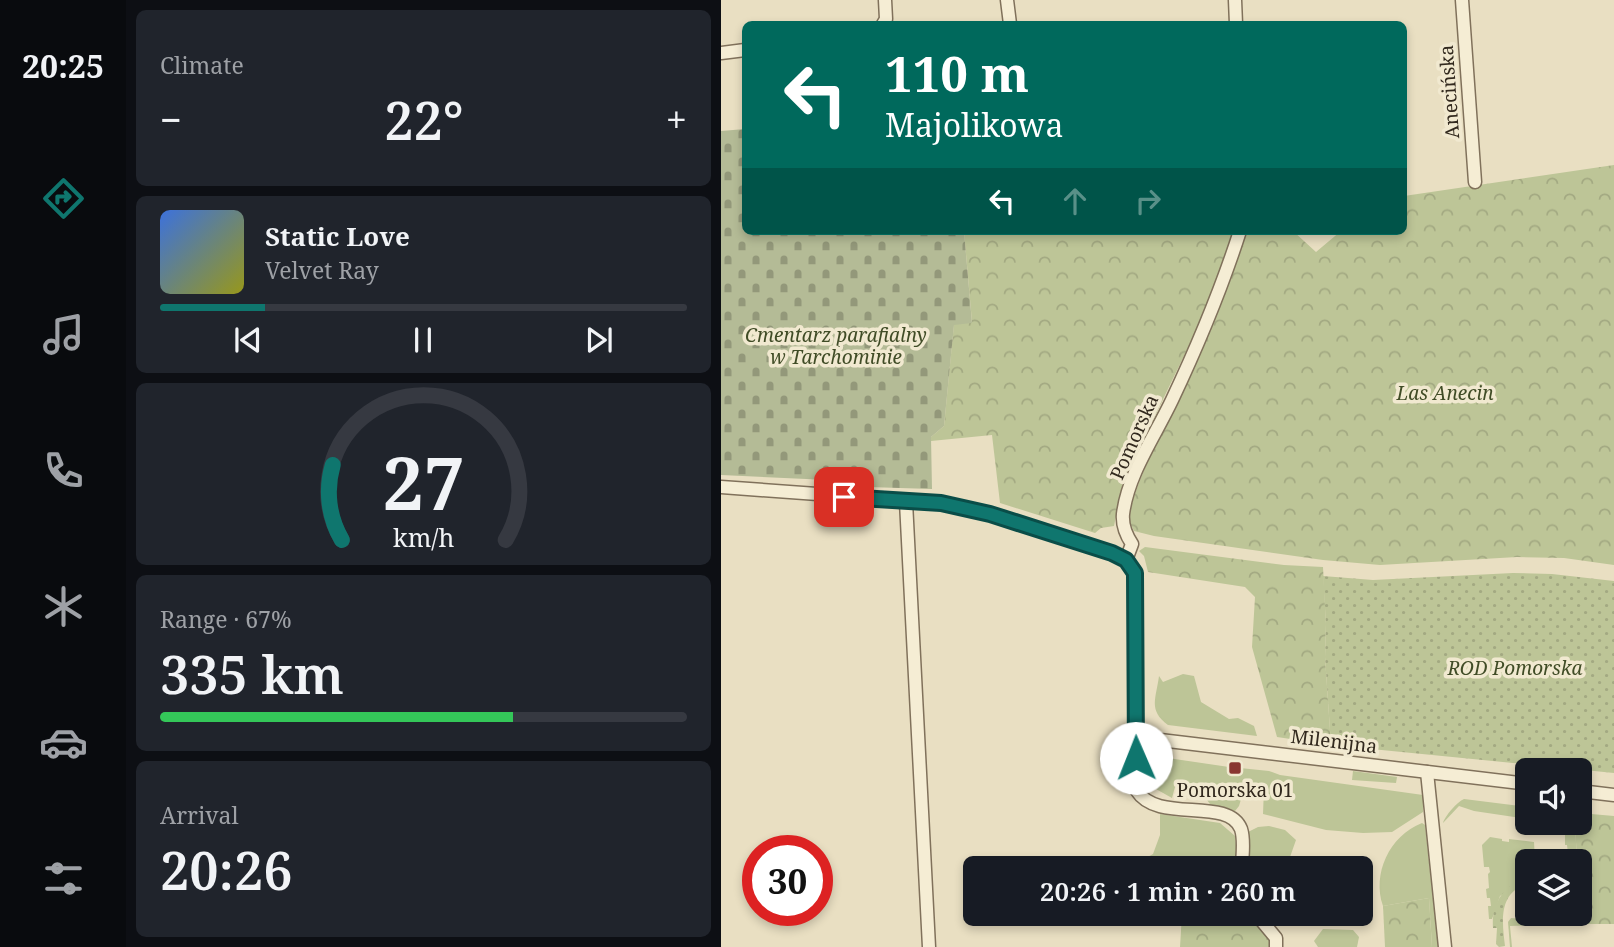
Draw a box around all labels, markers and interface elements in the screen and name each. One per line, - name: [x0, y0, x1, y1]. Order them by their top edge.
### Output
- text: 110 m: [885, 40, 1029, 106]
- text: 20:25: [22, 44, 104, 87]
- street label: Anecińska: [1433, 44, 1465, 140]
- text: Climate: [160, 49, 244, 81]
- icon: left: [770, 49, 861, 140]
- text: 22°: [384, 84, 464, 155]
- text: −: [160, 93, 182, 145]
- text: +: [666, 93, 687, 145]
- text: Majolikowa: [885, 103, 1063, 146]
- icon: directions: [39, 174, 88, 223]
- icon: left: [983, 182, 1021, 220]
- icon: ahead: [1056, 182, 1094, 220]
- icon: right: [1129, 182, 1167, 220]
- text: Static Love: [265, 218, 410, 254]
- text: Velvet Ray: [265, 254, 379, 286]
- icon: music: [39, 310, 88, 359]
- icon: previous: [229, 321, 267, 359]
- icon: pause: [404, 321, 442, 359]
- icon: next: [580, 321, 618, 359]
- park label: Cmentarz parafialny w Tarchominie: [745, 322, 927, 370]
- park label: Las Anecin: [1395, 380, 1494, 406]
- street label: Pomorska: [1104, 390, 1164, 484]
- text: 27: [382, 432, 465, 531]
- icon: phone: [39, 446, 88, 495]
- pin: [814, 467, 874, 527]
- icon: arrive: [825, 478, 863, 516]
- text: km/h: [393, 519, 454, 553]
- icon: climate: [39, 582, 88, 631]
- text: Range · 67%: [160, 603, 292, 635]
- text: 335 km: [160, 638, 344, 709]
- park label: ROD Pomorska: [1446, 655, 1583, 681]
- icon: car: [39, 718, 88, 767]
- position arrow: [1099, 721, 1173, 795]
- street label: Milenijna: [1289, 723, 1379, 759]
- map controls: [1515, 758, 1592, 926]
- button: sound: [1515, 758, 1592, 835]
- marker: Pomorska 01: [1227, 760, 1243, 776]
- place label: Pomorska 01: [1177, 777, 1293, 803]
- text: Arrival: [160, 799, 239, 831]
- text: 20:26: [160, 834, 293, 905]
- speed limit sign: 30: [742, 835, 833, 926]
- button: layers: [1515, 849, 1592, 926]
- icon: filters: [39, 854, 88, 903]
- text: 20:26 · 1 min · 260 m: [1040, 873, 1296, 909]

